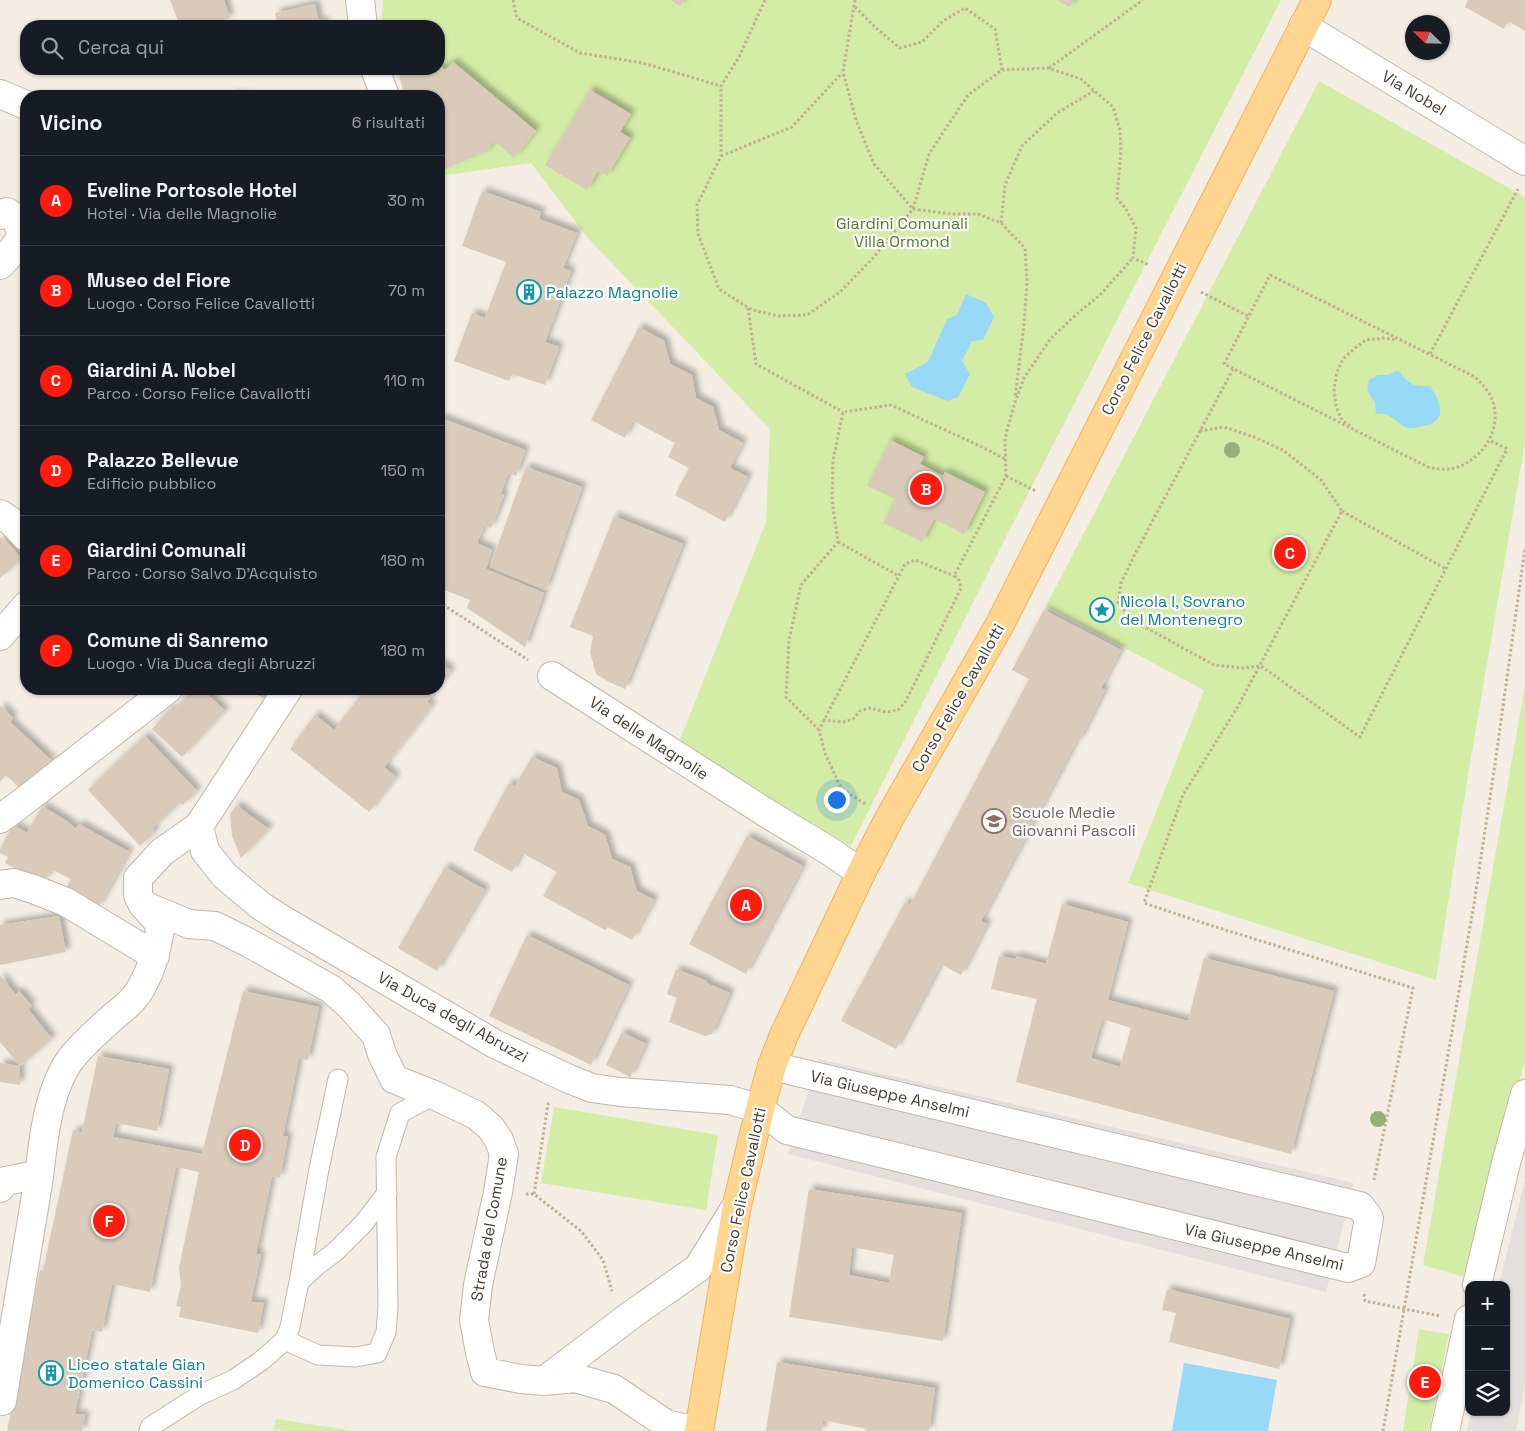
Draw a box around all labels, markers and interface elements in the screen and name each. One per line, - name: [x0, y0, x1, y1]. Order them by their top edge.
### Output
- north arrow: [1405, 15, 1450, 60]
- search box: [20, 20, 445, 75]
- icon: search: [38, 34, 66, 62]
- text: Cerca qui: [78, 35, 164, 60]
- street label: Via Nobel: [1378, 66, 1450, 120]
- text: Vicino: [40, 109, 102, 136]
- text: 6 risultati: [352, 112, 425, 133]
- text: Eveline Portosole Hotel: [87, 178, 297, 203]
- text: A: [51, 190, 61, 211]
- text: 30 m: [387, 190, 425, 211]
- text: Hotel · Via delle Magnolie: [87, 203, 277, 224]
- park label: Giardini Comunali Villa Ormond: [836, 213, 968, 252]
- street label: Corso Felice Cavallotti: [1096, 259, 1192, 419]
- text: Museo del Fiore: [87, 268, 231, 293]
- building icon: Palazzo Magnolie: [516, 279, 542, 305]
- text: B: [51, 280, 61, 301]
- text: 70 m: [388, 280, 425, 301]
- place label: Palazzo Magnolie: [546, 282, 678, 303]
- text: Luogo · Corso Felice Cavallotti: [87, 293, 315, 314]
- text: Giardini A. Nobel: [87, 358, 236, 383]
- text: C: [51, 370, 61, 391]
- text: 110 m: [383, 370, 425, 391]
- text: Parco · Corso Felice Cavallotti: [87, 383, 310, 404]
- text: Palazzo Bellevue: [87, 448, 239, 473]
- text: D: [51, 460, 61, 481]
- text: 150 m: [381, 460, 425, 481]
- pin: B: [910, 470, 942, 508]
- text: Edificio pubblico: [87, 473, 216, 494]
- pin: C: [1274, 534, 1306, 572]
- text: Giardini Comunali: [87, 538, 246, 563]
- text: E: [52, 550, 60, 571]
- text: 180 m: [380, 550, 425, 571]
- text: Parco · Corso Salvo D'Acquisto: [87, 563, 318, 584]
- place label: Nicola I, Sovrano del Montenegro: [1120, 591, 1245, 630]
- place icon: Nicola I, Sovrano del Montenegro: [1089, 597, 1115, 623]
- street label: Corso Felice Cavallotti: [907, 620, 1009, 776]
- text: Comune di Sanremo: [87, 628, 268, 653]
- text: F: [52, 640, 60, 661]
- text: 180 m: [380, 640, 425, 661]
- text: Luogo · Via Duca degli Abruzzi: [87, 653, 316, 674]
- street label: Via delle Magnolie: [585, 691, 713, 785]
- your location: [824, 787, 850, 813]
- place label: Scuole Medie Giovanni Pascoli: [1012, 802, 1136, 841]
- school or university icon: Scuole Medie Giovanni Pascoli: [981, 808, 1007, 834]
- pin: A: [730, 886, 762, 924]
- street label: Via Duca degli Abruzzi: [374, 967, 532, 1067]
- street label: Via Giuseppe Anselmi: [808, 1065, 972, 1123]
- street label: Corso Felice Cavallotti: [715, 1106, 771, 1274]
- pin: D: [229, 1126, 261, 1164]
- street label: Strada del Comune: [466, 1155, 512, 1303]
- pin: F: [93, 1202, 125, 1240]
- street label: Via Giuseppe Anselmi: [1182, 1218, 1346, 1276]
- map controls: [1465, 1281, 1510, 1416]
- button: +: [1465, 1281, 1510, 1326]
- button: −: [1465, 1326, 1510, 1371]
- place label: Liceo statale Gian Domenico Cassini: [68, 1354, 205, 1393]
- building icon: Liceo statale Gian Domenico Cassini: [38, 1360, 64, 1386]
- pin: E: [1409, 1363, 1441, 1401]
- button: layers: [1465, 1371, 1510, 1416]

